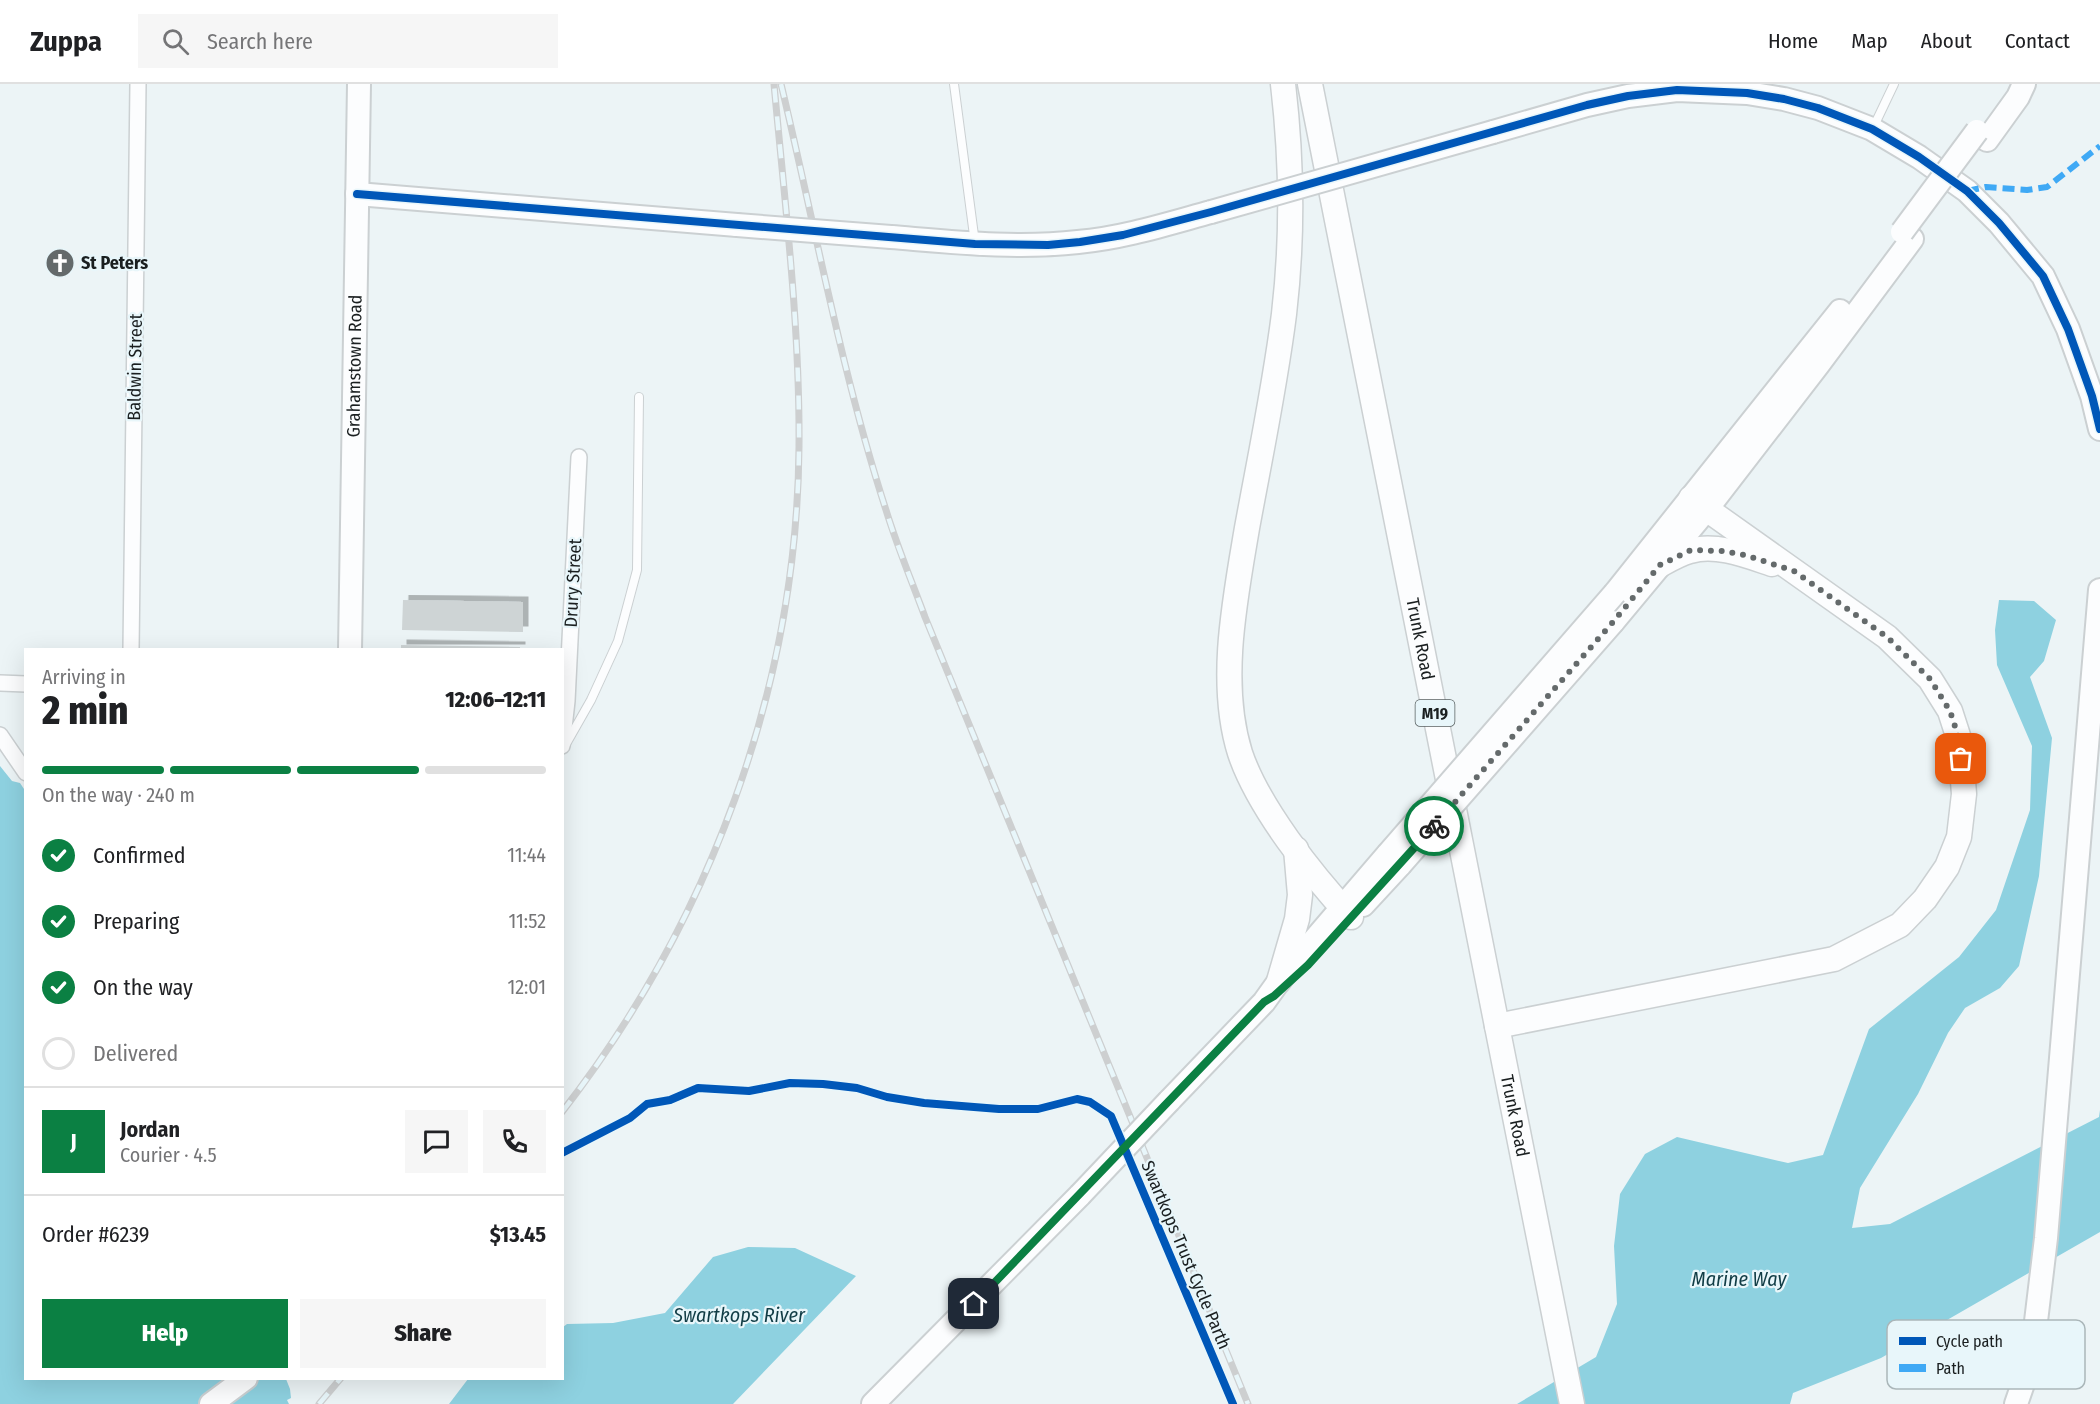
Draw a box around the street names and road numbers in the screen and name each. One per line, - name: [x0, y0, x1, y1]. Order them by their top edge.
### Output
- street label: Grahamstown Road: [342, 295, 367, 438]
- street label: Baldwin Street: [123, 313, 147, 421]
- street label: Drury Street: [560, 538, 586, 628]
- street label: Trunk Road: [1401, 596, 1439, 682]
- road number: M19: [1416, 700, 1454, 726]
- street label: Trunk Road: [1496, 1073, 1534, 1159]
- street label: Swartkops Trust Cycle Parth: [1136, 1157, 1236, 1353]

